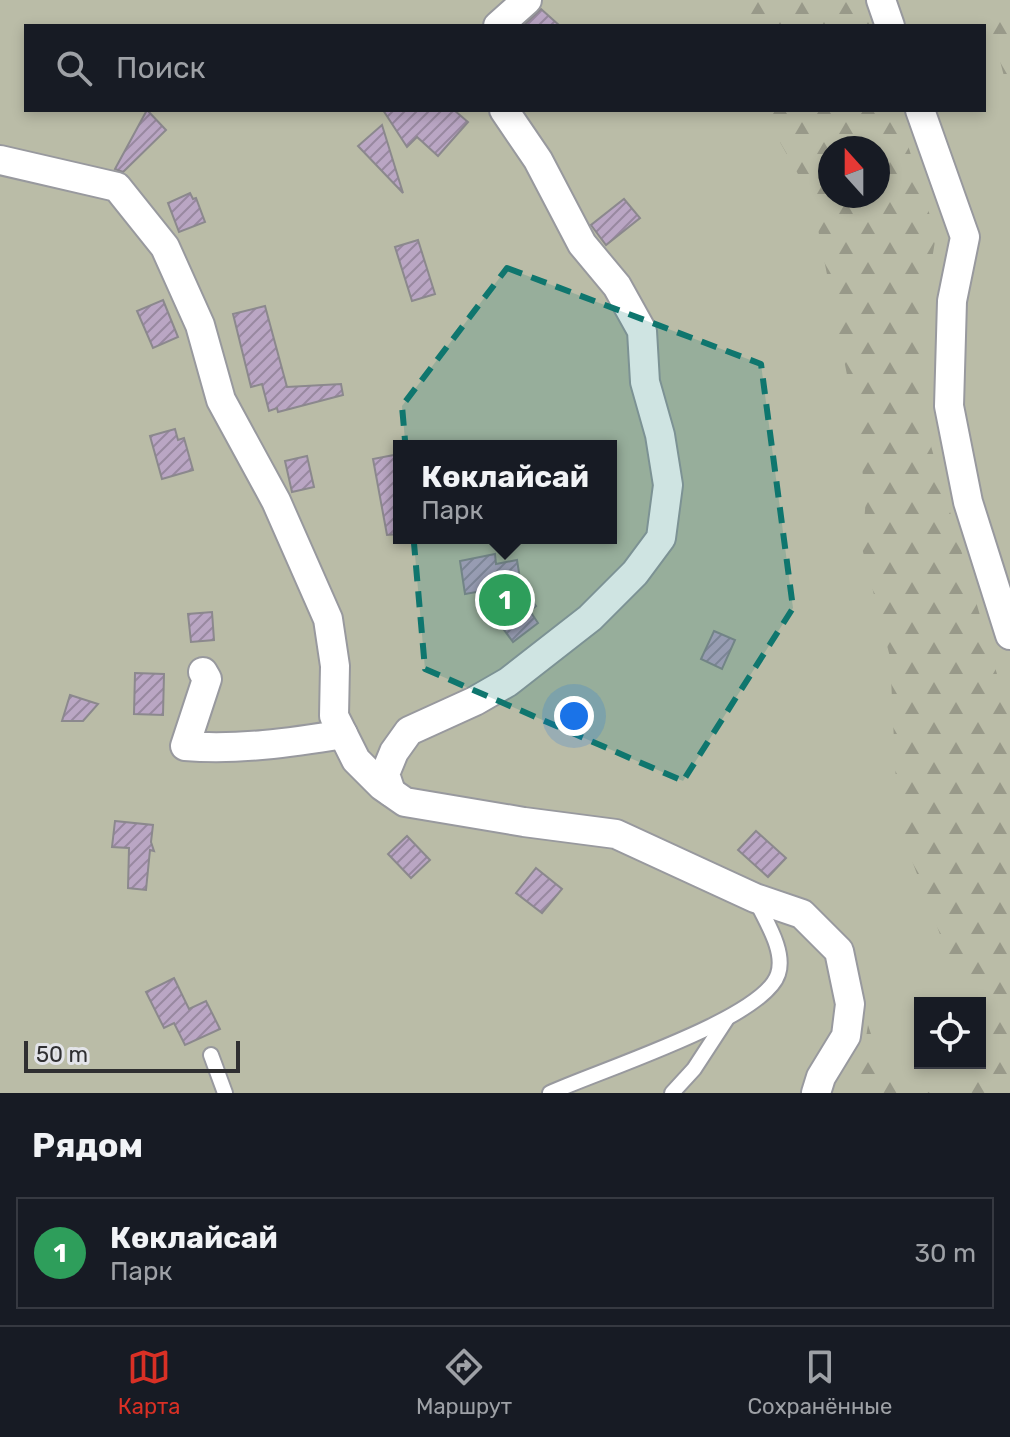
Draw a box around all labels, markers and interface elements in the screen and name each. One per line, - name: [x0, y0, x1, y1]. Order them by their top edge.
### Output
- search box: [24, 24, 986, 112]
- icon: search: [52, 46, 96, 90]
- text: Поиск: [116, 50, 206, 86]
- north arrow: [818, 136, 890, 208]
- popup: [393, 440, 617, 544]
- text: Көклайсай: [421, 459, 589, 495]
- text: Парк: [421, 495, 484, 526]
- pin: 1: [479, 570, 531, 630]
- your location: [554, 696, 594, 736]
- map controls: [914, 997, 986, 1069]
- button: locate: [914, 997, 986, 1069]
- scale bar: [24, 1037, 240, 1073]
- text: 50 m: [36, 1041, 88, 1068]
- text: Рядом: [32, 1125, 143, 1166]
- text: Көклайсай: [110, 1220, 278, 1256]
- text: 1: [54, 1238, 66, 1269]
- text: 30 m: [914, 1238, 976, 1269]
- text: Парк: [110, 1256, 172, 1287]
- tab: Карта: [118, 1345, 180, 1420]
- tab: Маршрут: [416, 1345, 512, 1420]
- tab: Сохранённые: [747, 1345, 892, 1420]

